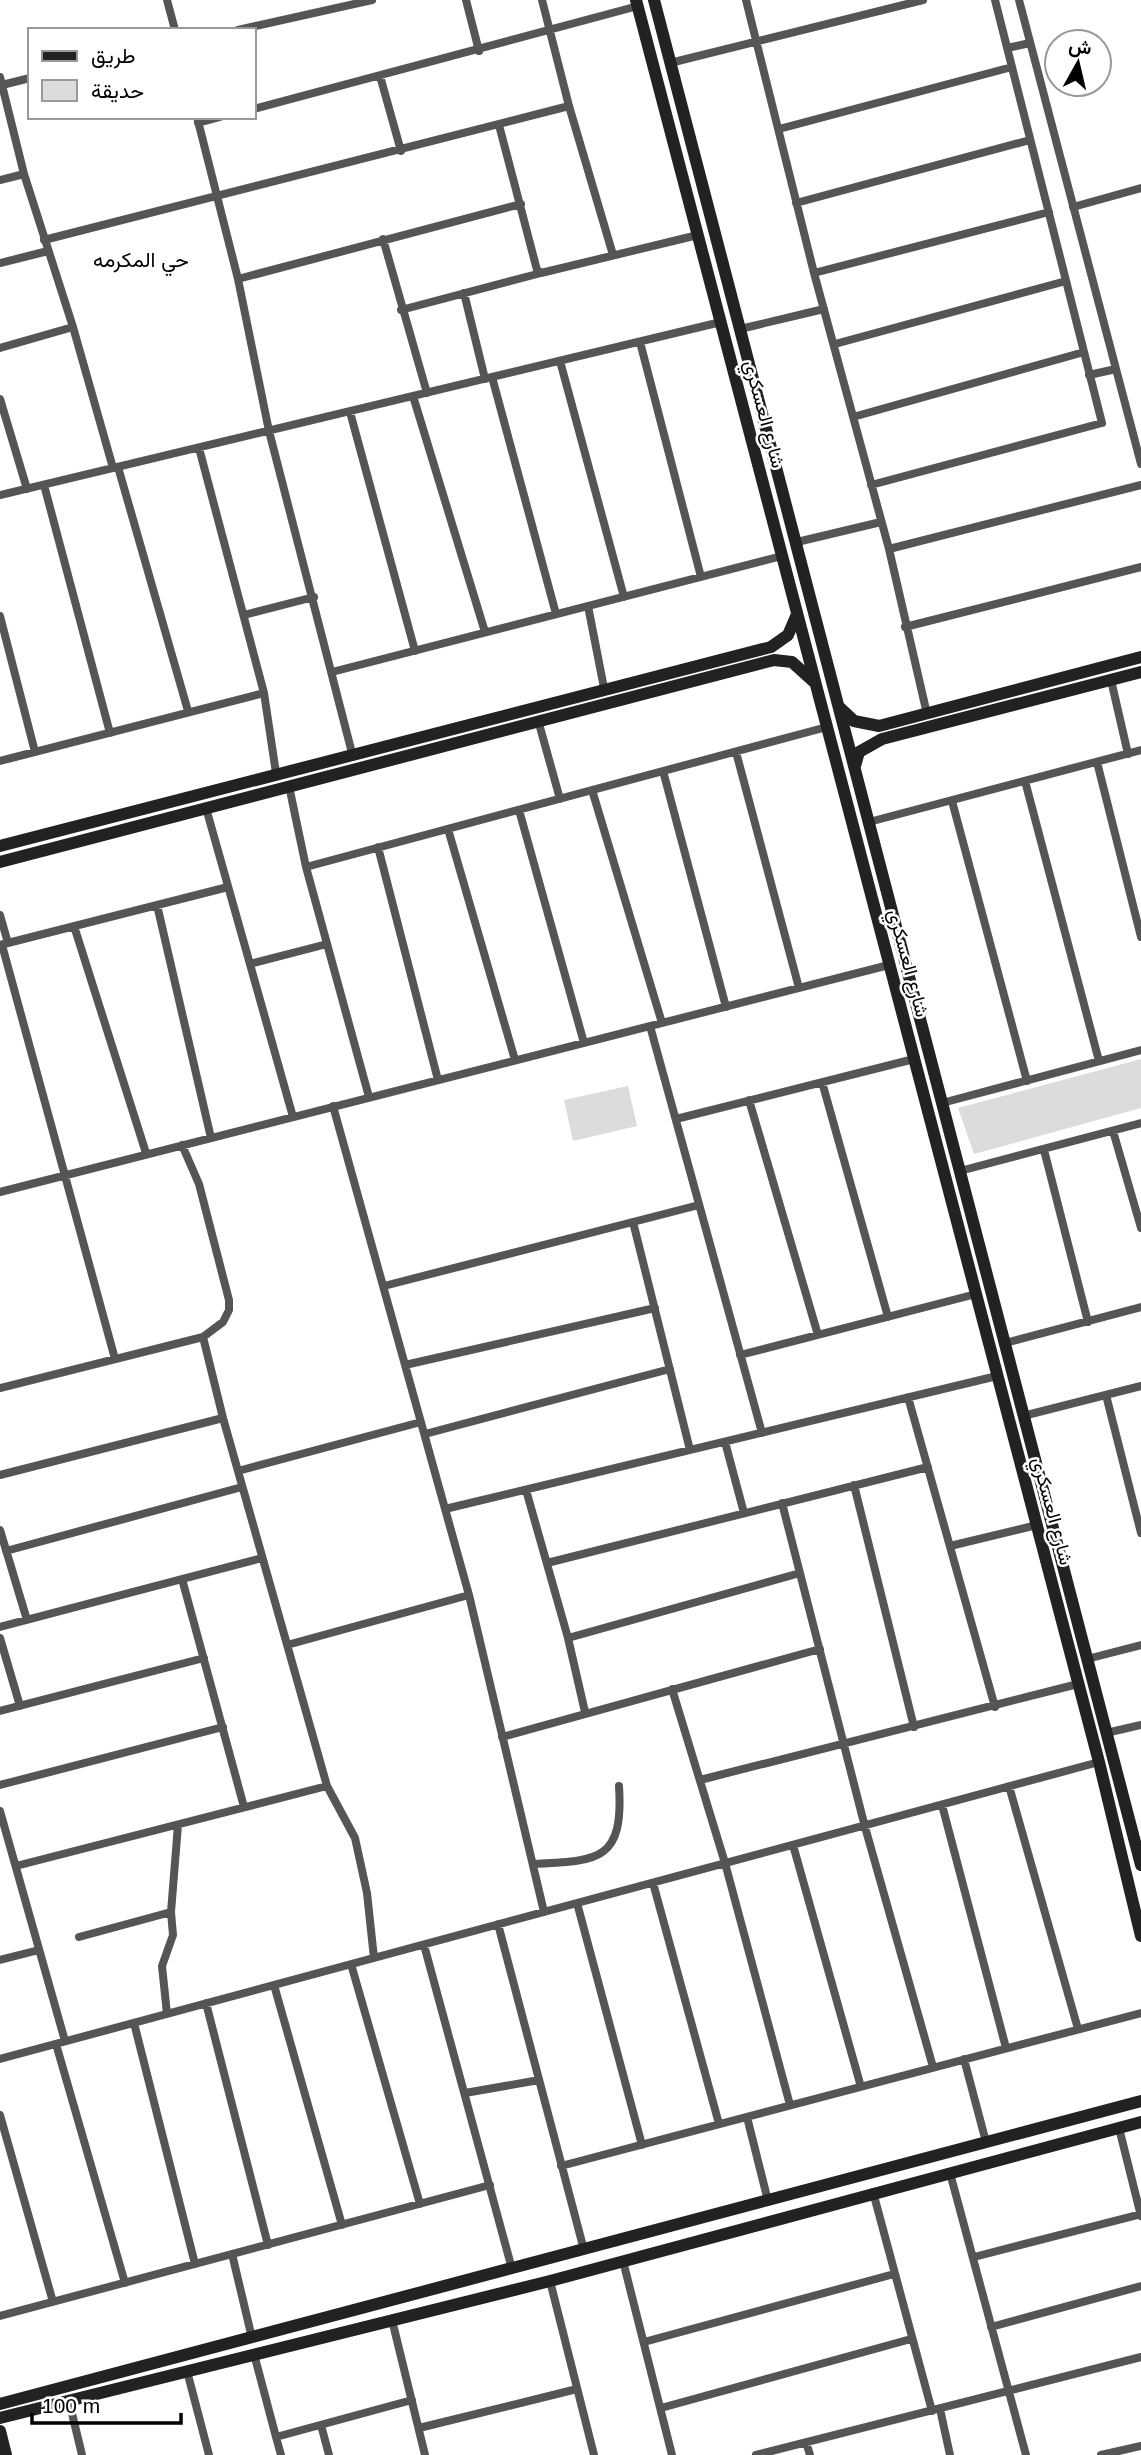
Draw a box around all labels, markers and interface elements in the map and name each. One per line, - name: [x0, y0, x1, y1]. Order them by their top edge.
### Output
- legend: [28, 28, 256, 119]
- north arrow: [1043, 28, 1113, 98]
- text: ش: [1067, 35, 1093, 60]
- text: طريق: [91, 44, 136, 69]
- text: حديقة: [91, 79, 144, 103]
- district label: حي المكرمه: [93, 248, 189, 277]
- street label: شارع العسكري: [735, 358, 789, 472]
- street label: شارع العسكري: [879, 907, 933, 1021]
- street label: شارع العسكري: [1023, 1455, 1077, 1569]
- scale bar: [32, 2382, 180, 2426]
- text: 100 m: [42, 2394, 100, 2417]

